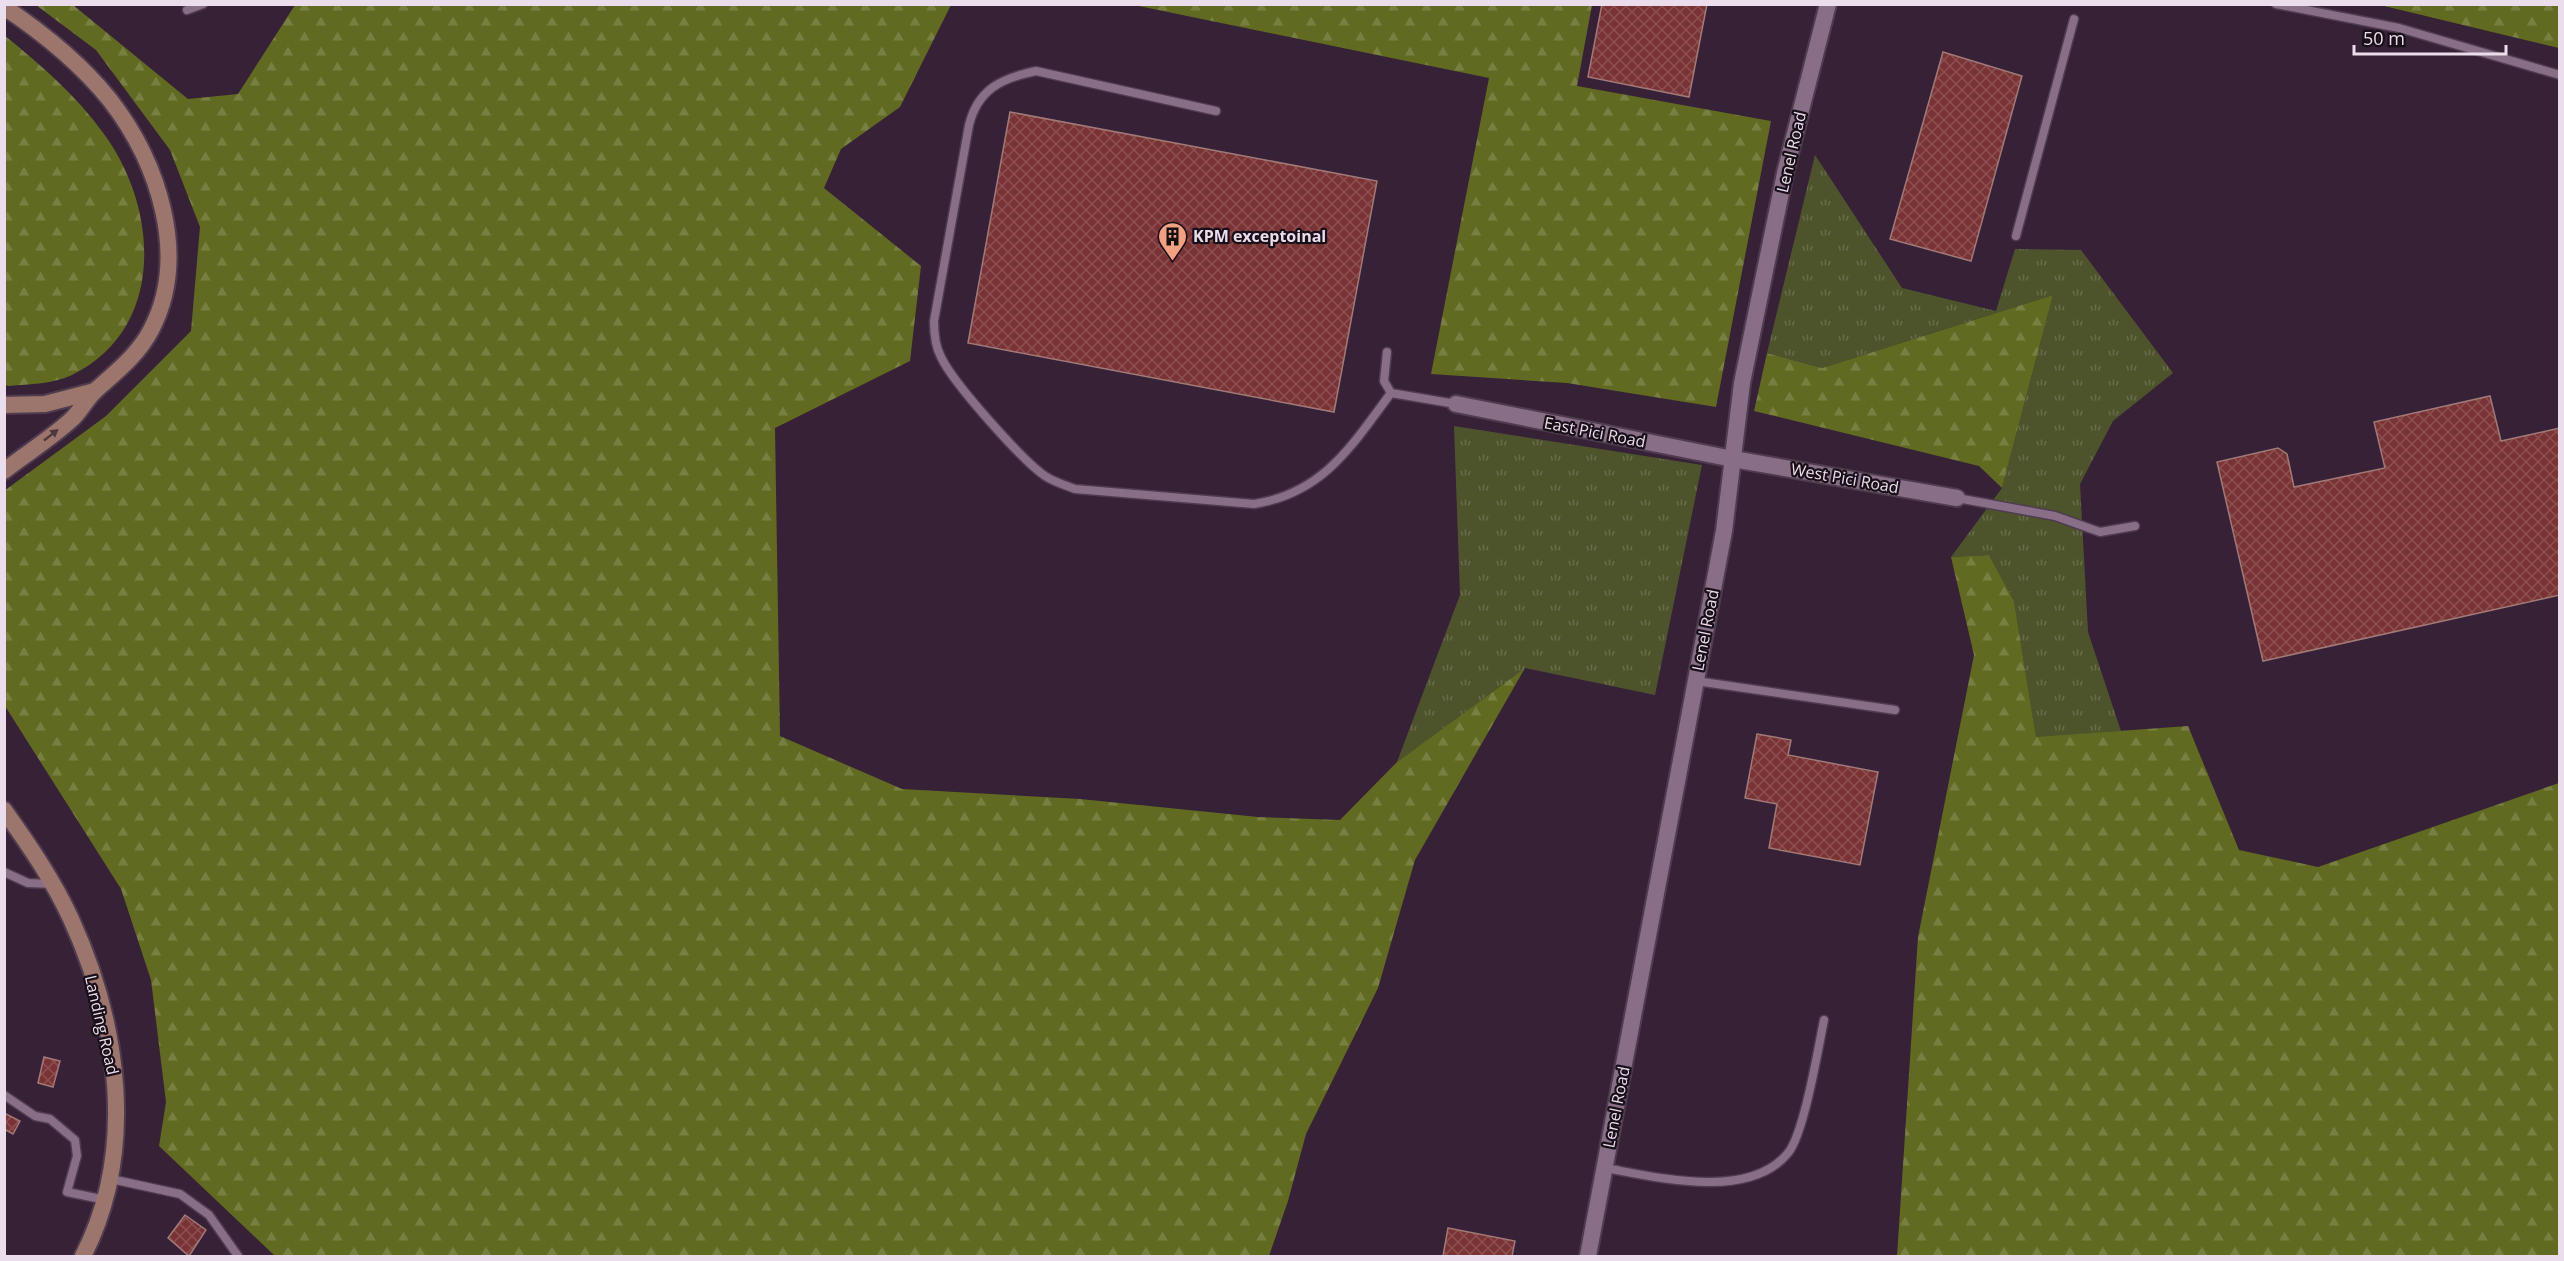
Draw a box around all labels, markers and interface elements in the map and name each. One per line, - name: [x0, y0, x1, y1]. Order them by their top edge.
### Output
- scale bar: [2354, 18, 2506, 56]
- text: 50 m: [2363, 26, 2405, 50]
- street label: Lenel Road: [1771, 109, 1811, 195]
- building icon: KPM exceptoinal: [1156, 220, 1188, 262]
- place label: KPM exceptoinal: [1193, 225, 1326, 247]
- street label: East Pici Road: [1542, 411, 1648, 453]
- one-way arrow: [43, 429, 58, 441]
- street label: West Pici Road: [1789, 458, 1901, 498]
- street label: Lenel Road: [1686, 587, 1724, 673]
- street label: Landing Road: [80, 973, 124, 1077]
- street label: Lenel Road: [1597, 1064, 1635, 1150]

